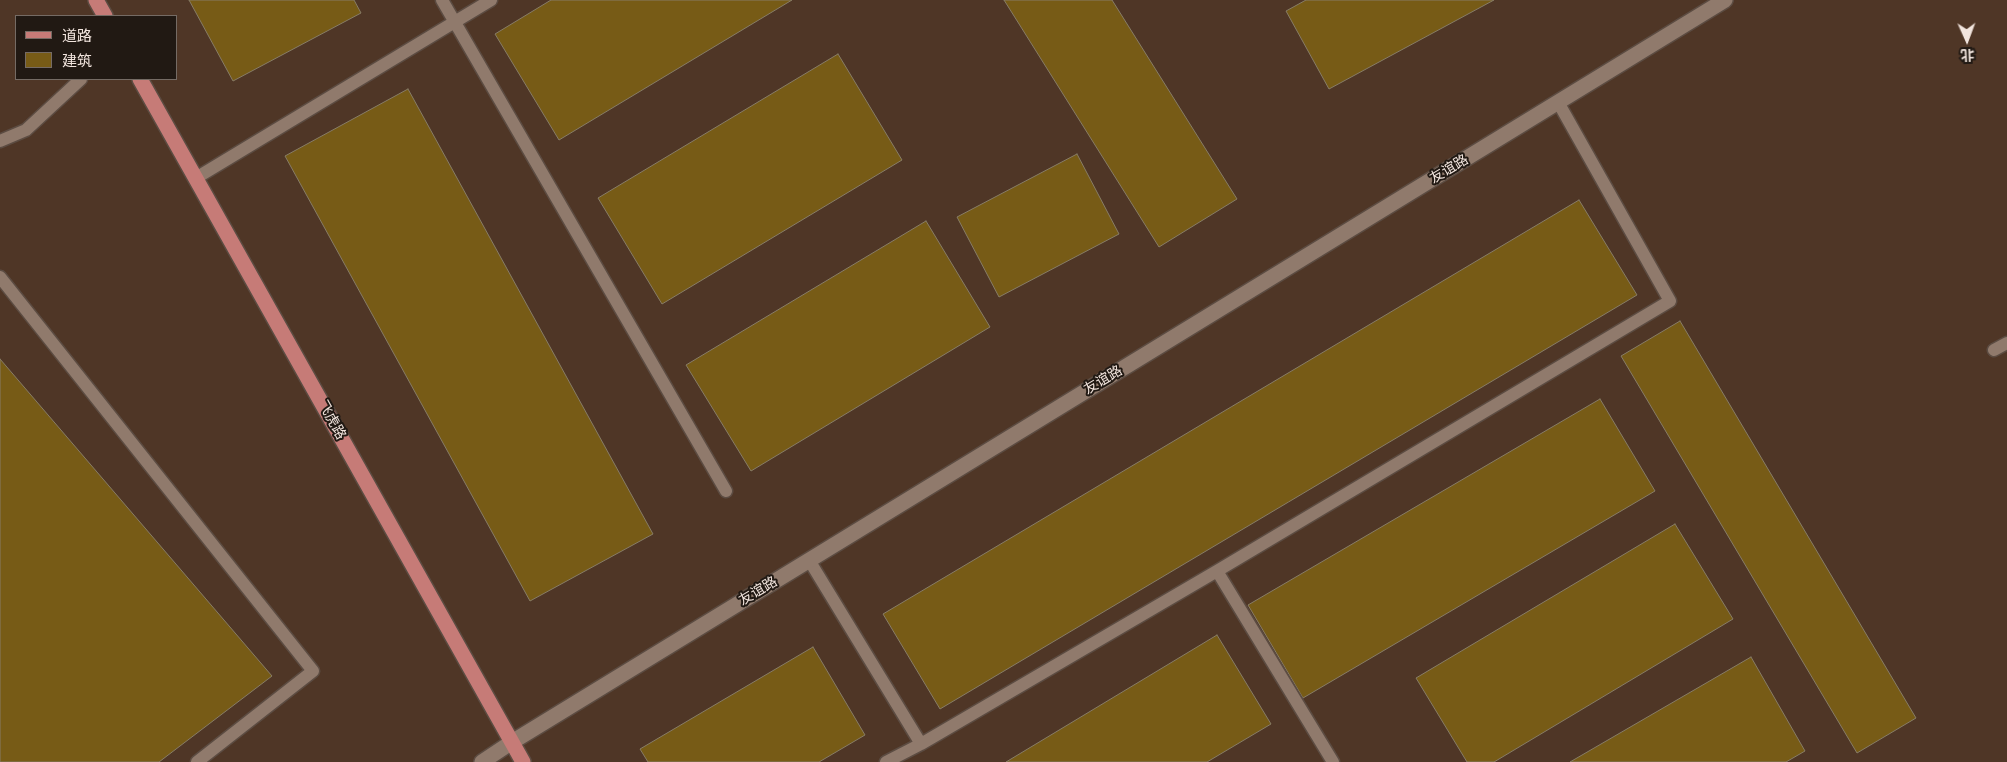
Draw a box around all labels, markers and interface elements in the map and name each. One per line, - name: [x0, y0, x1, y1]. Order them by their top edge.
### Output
- legend: [15, 15, 178, 80]
- north arrow: [1942, 15, 1992, 65]
- text: 道路: [62, 25, 92, 45]
- text: 北: [1960, 46, 1975, 65]
- text: 建筑: [62, 50, 92, 70]
- street label: 友谊路: [1427, 151, 1471, 187]
- street label: 友谊路: [1081, 362, 1125, 398]
- street label: 飞虎路: [314, 398, 350, 442]
- street label: 友谊路: [736, 573, 780, 609]

